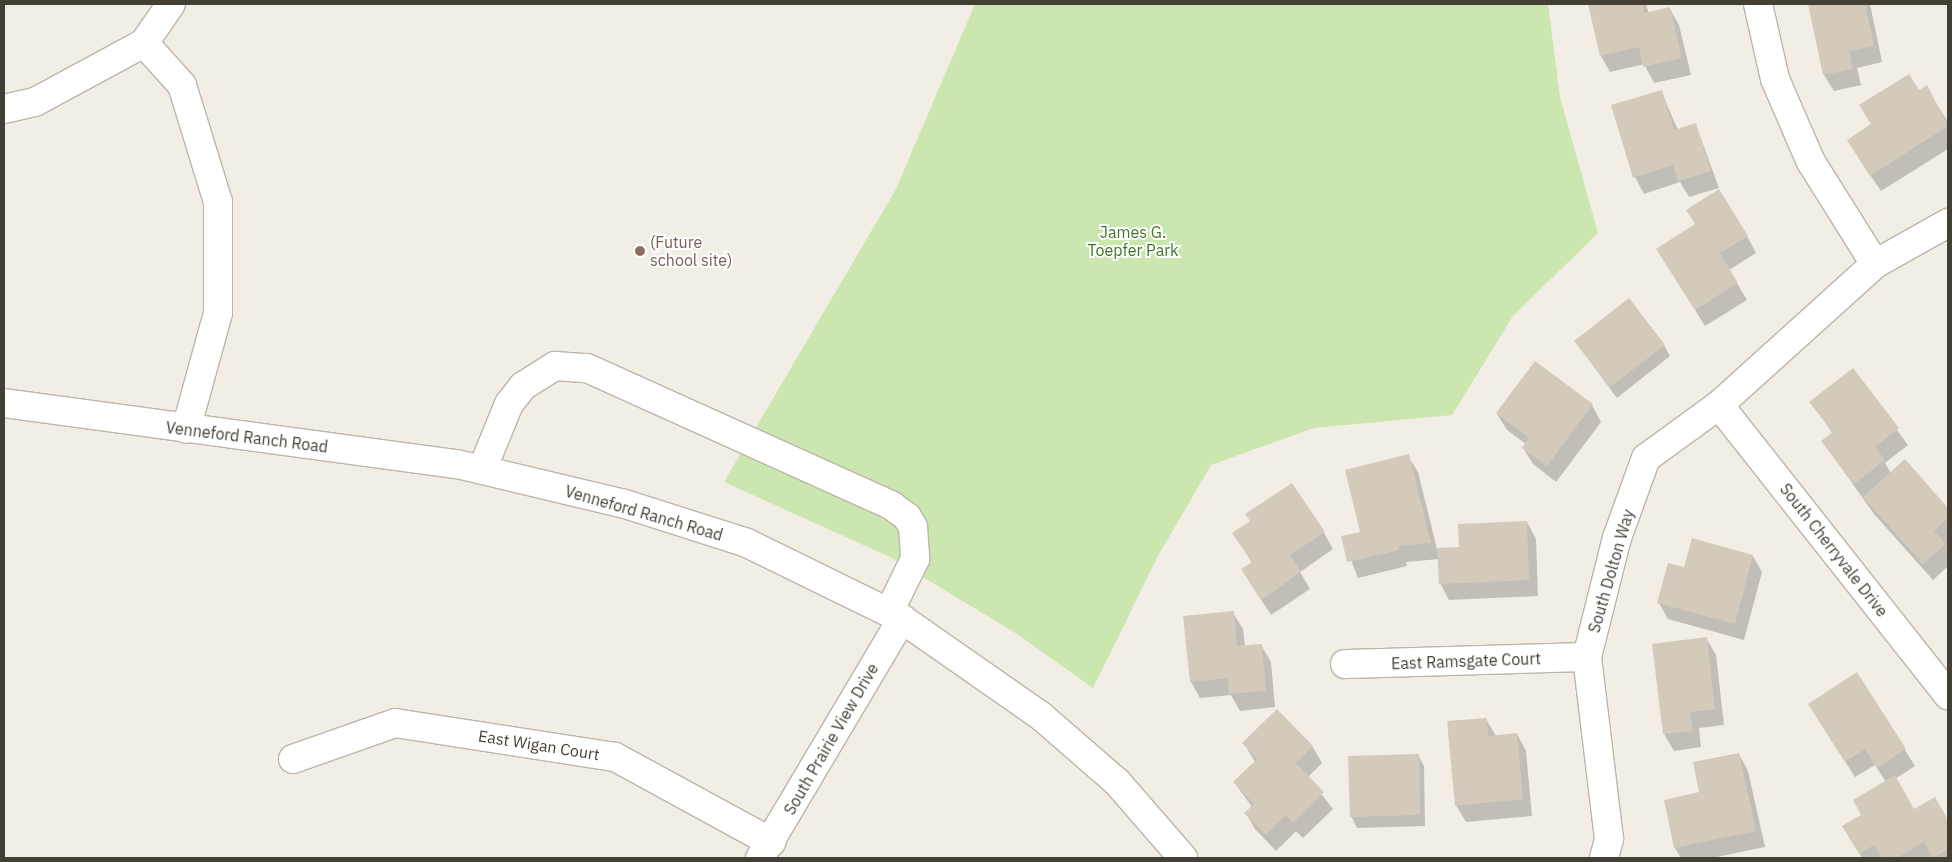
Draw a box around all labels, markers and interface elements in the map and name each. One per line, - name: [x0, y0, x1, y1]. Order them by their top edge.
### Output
- park label: James G. Toepfer Park: [1088, 222, 1178, 260]
- place label: (Future school site): [650, 232, 732, 270]
- marker: (Future school site): [634, 245, 646, 257]
- street label: Venneford Ranch Road: [165, 418, 329, 456]
- street label: South Cherryvale Drive: [1776, 480, 1892, 620]
- street label: Venneford Ranch Road: [563, 481, 725, 545]
- street label: South Dolton Way: [1584, 507, 1638, 635]
- street label: East Ramsgate Court: [1391, 649, 1541, 673]
- street label: South Prairie View Drive: [780, 660, 882, 818]
- street label: East Wigan Court: [477, 726, 601, 764]

